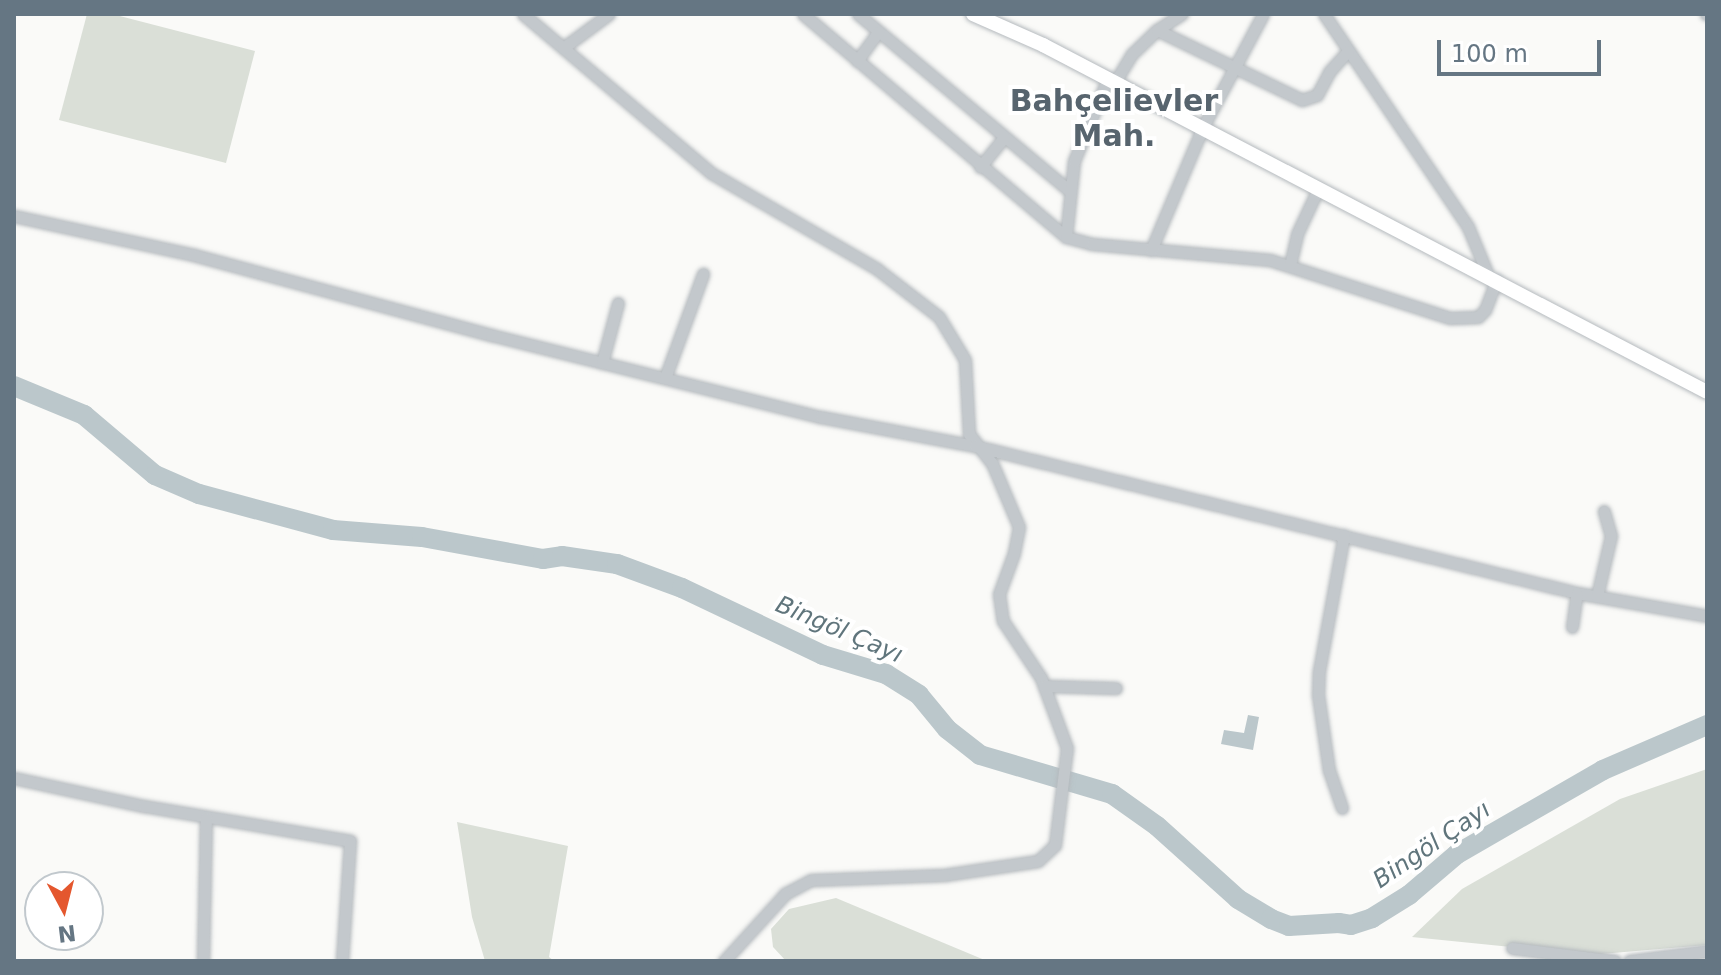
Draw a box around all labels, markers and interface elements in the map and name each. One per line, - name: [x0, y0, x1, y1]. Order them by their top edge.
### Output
- scale bar: [1441, 24, 1605, 74]
- text: 100 m: [1451, 40, 1528, 68]
- district label: Bahçelievler Mah.: [1010, 83, 1218, 154]
- water label: Bingöl Çayı: [771, 590, 907, 670]
- water label: Bingöl Çayı: [1368, 795, 1496, 895]
- north arrow: [24, 871, 104, 951]
- text: N: [56, 920, 77, 947]

